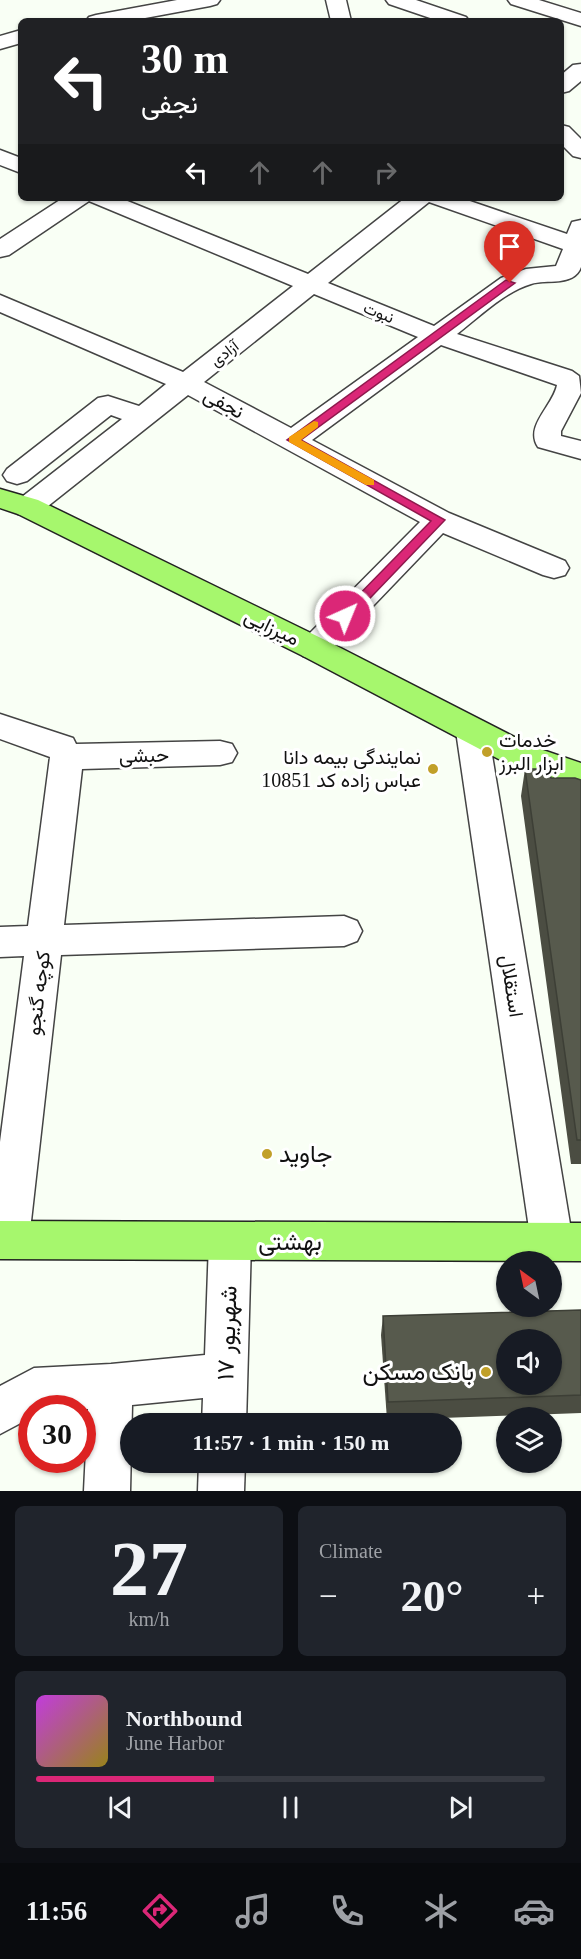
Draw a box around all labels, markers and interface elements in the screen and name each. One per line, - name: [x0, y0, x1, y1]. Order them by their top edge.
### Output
- text: 30 m: [141, 36, 229, 82]
- icon: left: [42, 42, 120, 120]
- text: نجفی: [141, 89, 198, 119]
- icon: left: [180, 156, 213, 189]
- icon: ahead: [243, 156, 276, 189]
- icon: ahead: [306, 156, 339, 189]
- icon: right: [369, 156, 402, 189]
- pin: [484, 221, 535, 283]
- icon: arrive: [493, 230, 526, 263]
- street label: نبوت: [360, 299, 396, 328]
- street label: آزادی: [207, 336, 244, 371]
- street label: نجفی: [200, 383, 248, 424]
- position arrow: [313, 584, 377, 648]
- street label: میرزایی: [240, 604, 303, 651]
- place label: خدمات ابزار البرز: [498, 729, 564, 776]
- street label: حبشی: [119, 744, 169, 767]
- marker: خدمات ابزار البرز: [480, 745, 494, 759]
- place label: نمایندگی بیمه دانا عباس زاده کد 10851: [261, 746, 421, 793]
- marker: نمایندگی بیمه دانا عباس زاده کد 10851: [426, 762, 440, 776]
- street label: کوچه گنجو: [22, 950, 57, 1037]
- street label: استقلال: [495, 953, 528, 1019]
- place label: جاوید: [279, 1141, 332, 1169]
- marker: جاوید: [260, 1147, 274, 1161]
- street label: بهشتی: [258, 1229, 322, 1257]
- north arrow: [496, 1251, 562, 1317]
- map controls: [496, 1251, 562, 1473]
- street label: ۱۷ شهریور: [212, 1285, 244, 1381]
- button: sound: [496, 1329, 562, 1395]
- place label: بانک مسکن: [363, 1359, 474, 1386]
- marker: بانک مسکن: [479, 1365, 493, 1379]
- speed limit sign: 30: [18, 1395, 96, 1473]
- button: layers: [496, 1407, 562, 1473]
- text: 11:57 · 1 min · 150 m: [193, 1430, 389, 1455]
- text: 27: [110, 1525, 188, 1612]
- text: Climate: [319, 1540, 382, 1562]
- text: 20°: [401, 1571, 464, 1621]
- text: −: [319, 1578, 338, 1614]
- text: +: [526, 1578, 545, 1614]
- text: km/h: [128, 1608, 170, 1630]
- text: Northbound: [126, 1706, 242, 1731]
- text: June Harbor: [126, 1732, 224, 1754]
- icon: previous: [104, 1791, 137, 1824]
- icon: pause: [274, 1791, 307, 1824]
- icon: next: [444, 1791, 477, 1824]
- icon: directions: [139, 1890, 181, 1932]
- icon: music: [232, 1890, 274, 1932]
- icon: phone: [326, 1890, 368, 1932]
- icon: climate: [420, 1890, 462, 1932]
- icon: car: [513, 1890, 555, 1932]
- text: 11:56: [26, 1896, 87, 1926]

